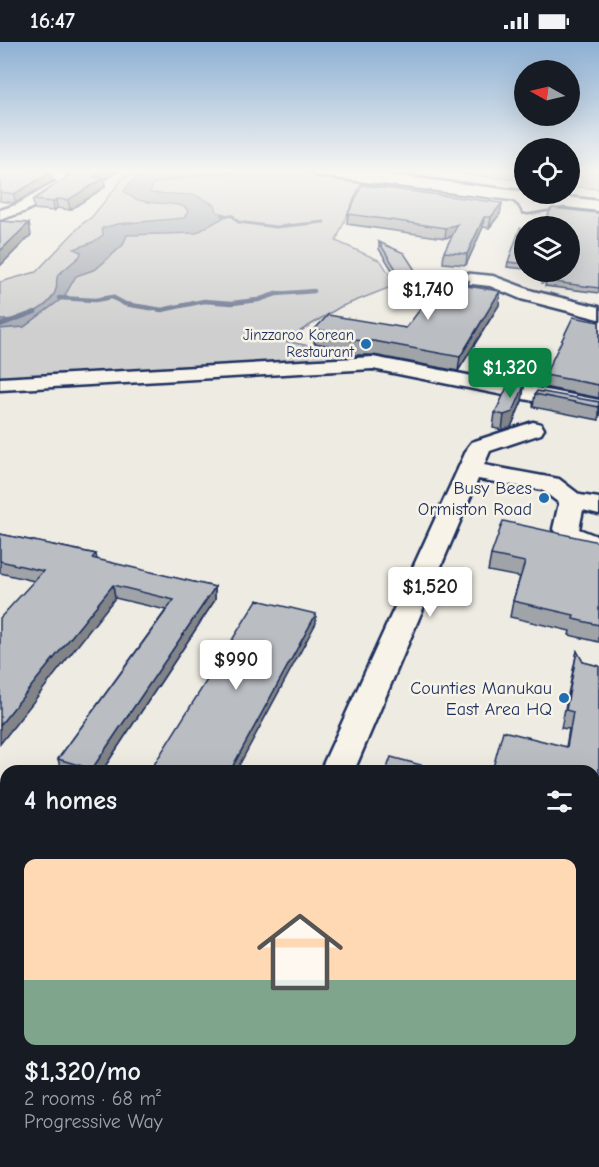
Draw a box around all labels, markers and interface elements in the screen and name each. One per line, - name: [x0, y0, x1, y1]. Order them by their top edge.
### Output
- text: 16:47: [30, 8, 75, 34]
- north arrow: [514, 60, 580, 126]
- map controls: [514, 60, 580, 282]
- button: locate: [514, 138, 580, 204]
- button: layers: [514, 216, 580, 282]
- pin: $1,740: [379, 270, 477, 321]
- text: $1,740: [402, 278, 454, 301]
- place label: Jinzzaroo Korean Restaurant: [243, 326, 355, 361]
- marker: Jinzzaroo Korean Restaurant: [359, 337, 373, 351]
- pin: $1,320: [461, 348, 559, 399]
- text: $1,320: [483, 356, 537, 379]
- place label: Busy Bees Ormiston Road: [418, 478, 532, 520]
- marker: Busy Bees Ormiston Road: [537, 491, 551, 505]
- pin: $1,520: [381, 567, 479, 618]
- text: $1,520: [402, 575, 458, 598]
- pin: $990: [200, 640, 272, 691]
- text: $990: [214, 648, 258, 671]
- place label: Counties Manukau East Area HQ: [410, 678, 552, 720]
- marker: Counties Manukau East Area HQ: [557, 691, 571, 705]
- icon: filters: [543, 785, 576, 818]
- text: 4 homes: [24, 786, 117, 816]
- icon: home: [246, 898, 354, 1006]
- text: $1,320/mo: [24, 1057, 141, 1087]
- text: 2 rooms · 68 m²: [24, 1087, 161, 1110]
- text: Progressive Way: [24, 1110, 163, 1133]

